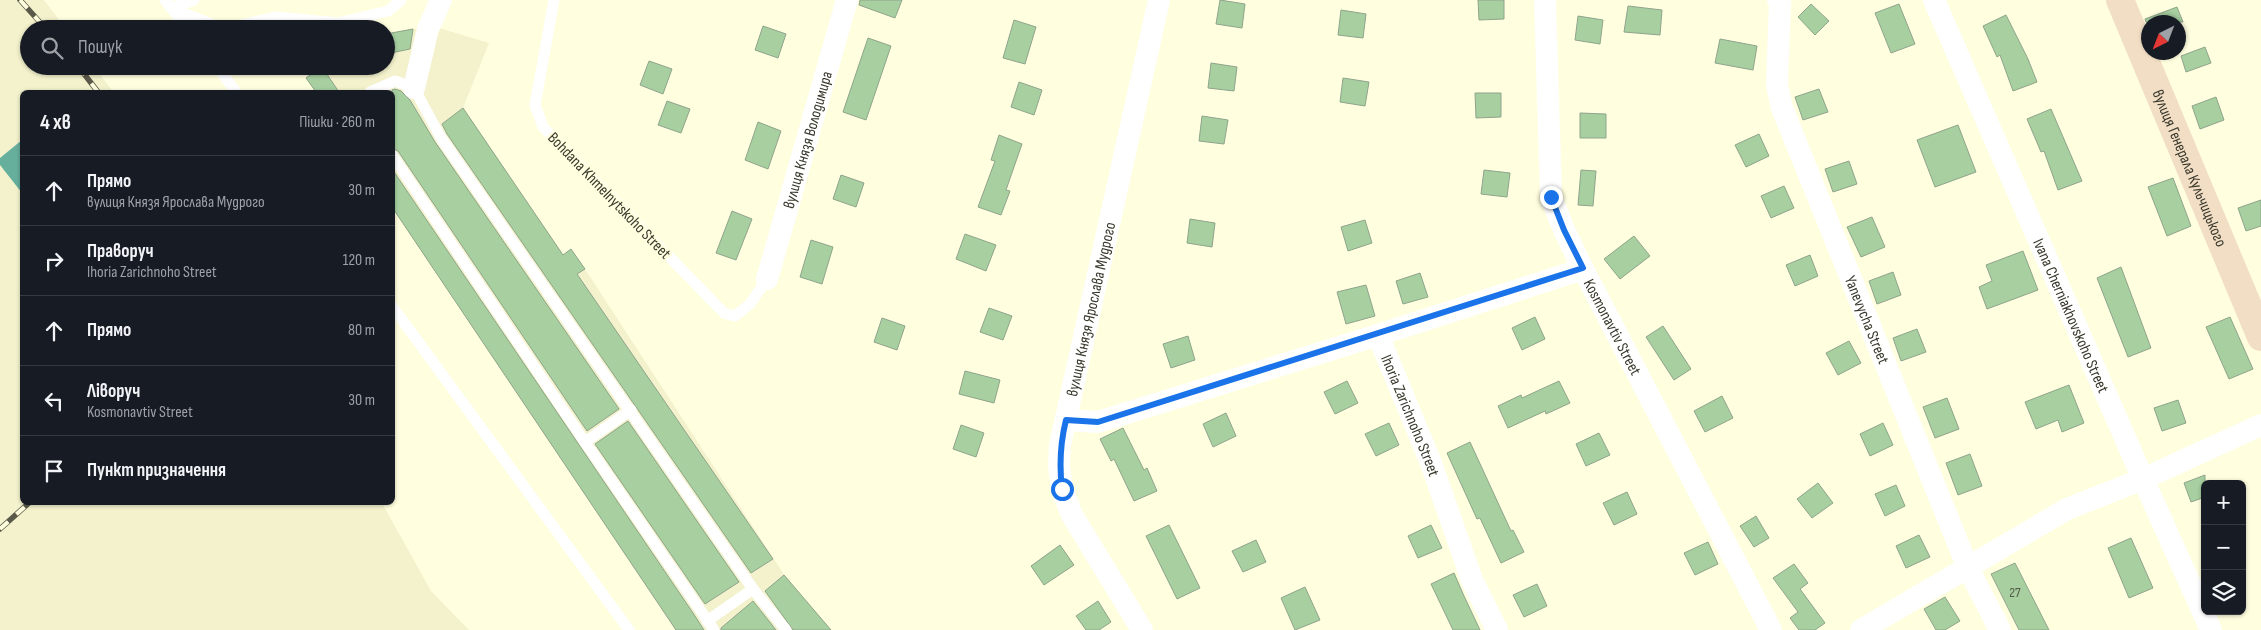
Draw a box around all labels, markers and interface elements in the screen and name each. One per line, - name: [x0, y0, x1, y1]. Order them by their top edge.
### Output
- north arrow: [2141, 15, 2186, 60]
- search box: [20, 20, 395, 75]
- icon: search: [38, 34, 66, 62]
- text: Пошук: [78, 36, 122, 59]
- street label: вулиця Князя Володимира: [780, 69, 837, 211]
- street label: вулиця Генерала Кульчицького: [2148, 87, 2230, 250]
- text: 4 хв: [40, 110, 71, 135]
- text: Пішки · 260 m: [299, 113, 375, 132]
- street label: Bohdana Khmelnytskoho Street: [543, 129, 674, 263]
- text: Прямо: [87, 170, 131, 193]
- icon: ahead: [40, 177, 68, 205]
- text: 30 m: [348, 181, 375, 200]
- route end: [1540, 186, 1563, 209]
- text: вулиця Князя Ярослава Мудрого: [87, 193, 265, 212]
- street label: вулиця Князя Ярослава Мудрого: [1063, 220, 1120, 398]
- street label: Ivana Cherniakhovskoho Street: [2028, 236, 2112, 396]
- text: Праворуч: [87, 240, 154, 263]
- icon: right: [40, 247, 68, 275]
- text: 120 m: [343, 251, 375, 270]
- text: Ihoria Zarichnoho Street: [87, 263, 217, 282]
- street label: Yanevycha Street: [1840, 273, 1892, 367]
- street label: Kosmonavtiv Street: [1579, 276, 1645, 379]
- icon: ahead: [40, 317, 68, 345]
- text: Прямо: [87, 319, 131, 342]
- text: 80 m: [348, 321, 375, 340]
- street label: Ihoria Zarichnoho Street: [1376, 352, 1443, 479]
- text: Ліворуч: [87, 380, 140, 403]
- icon: left: [40, 387, 68, 415]
- text: 30 m: [348, 391, 375, 410]
- text: Kosmonavtiv Street: [87, 403, 193, 422]
- icon: arrive: [40, 457, 68, 485]
- text: Пункт призначення: [87, 459, 226, 482]
- route start: [1051, 478, 1074, 501]
- map controls: [2201, 480, 2246, 615]
- button: +: [2201, 480, 2246, 525]
- button: −: [2201, 525, 2246, 570]
- button: layers: [2201, 570, 2246, 615]
- house number: 27: [2009, 584, 2021, 601]

